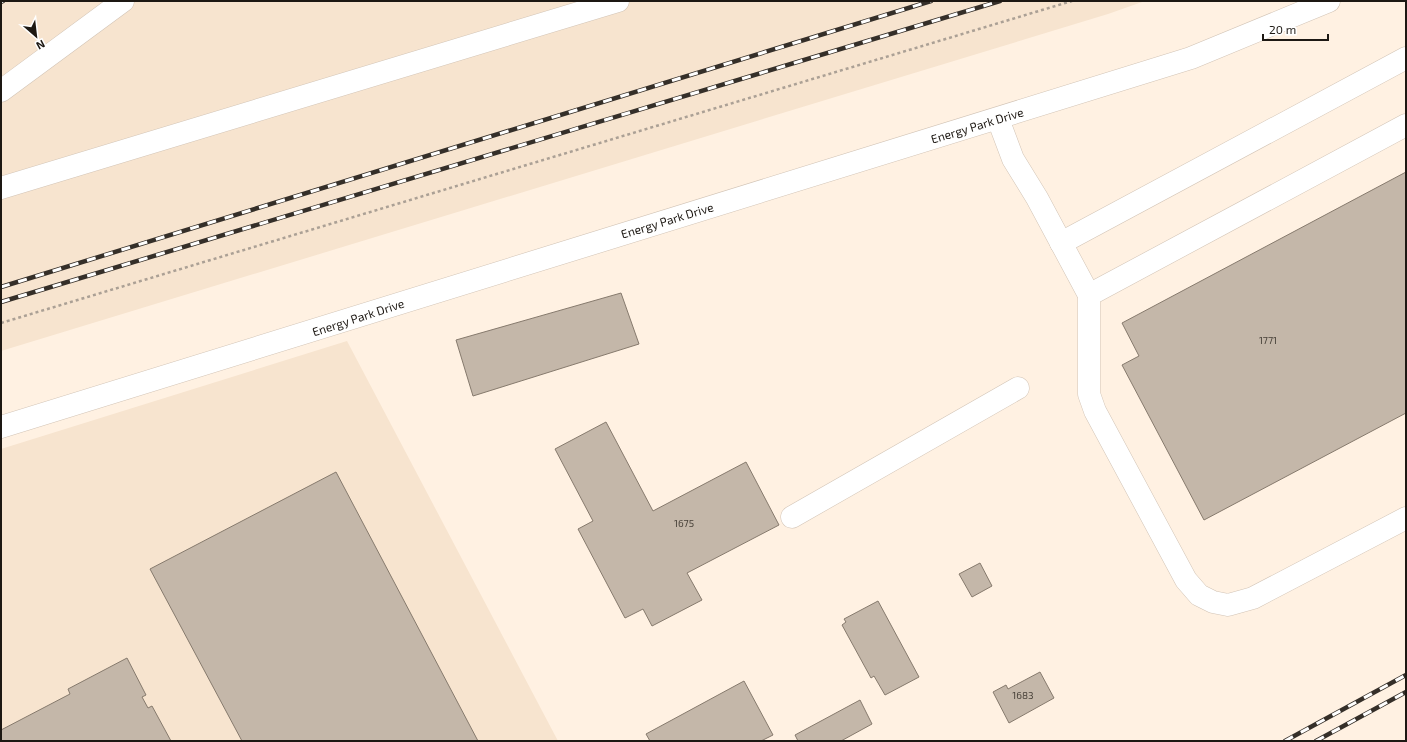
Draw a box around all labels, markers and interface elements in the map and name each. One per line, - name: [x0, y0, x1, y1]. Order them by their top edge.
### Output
- north arrow: [16, 16, 56, 56]
- scale bar: [1263, 16, 1328, 42]
- text: 20 m: [1269, 22, 1296, 36]
- text: N: [34, 38, 47, 53]
- street label: Energy Park Drive: [929, 104, 1025, 146]
- street label: Energy Park Drive: [619, 199, 715, 241]
- street label: Energy Park Drive: [310, 296, 406, 338]
- house number: 1771: [1259, 334, 1277, 346]
- house number: 1675: [674, 517, 694, 529]
- house number: 1683: [1012, 689, 1034, 701]

